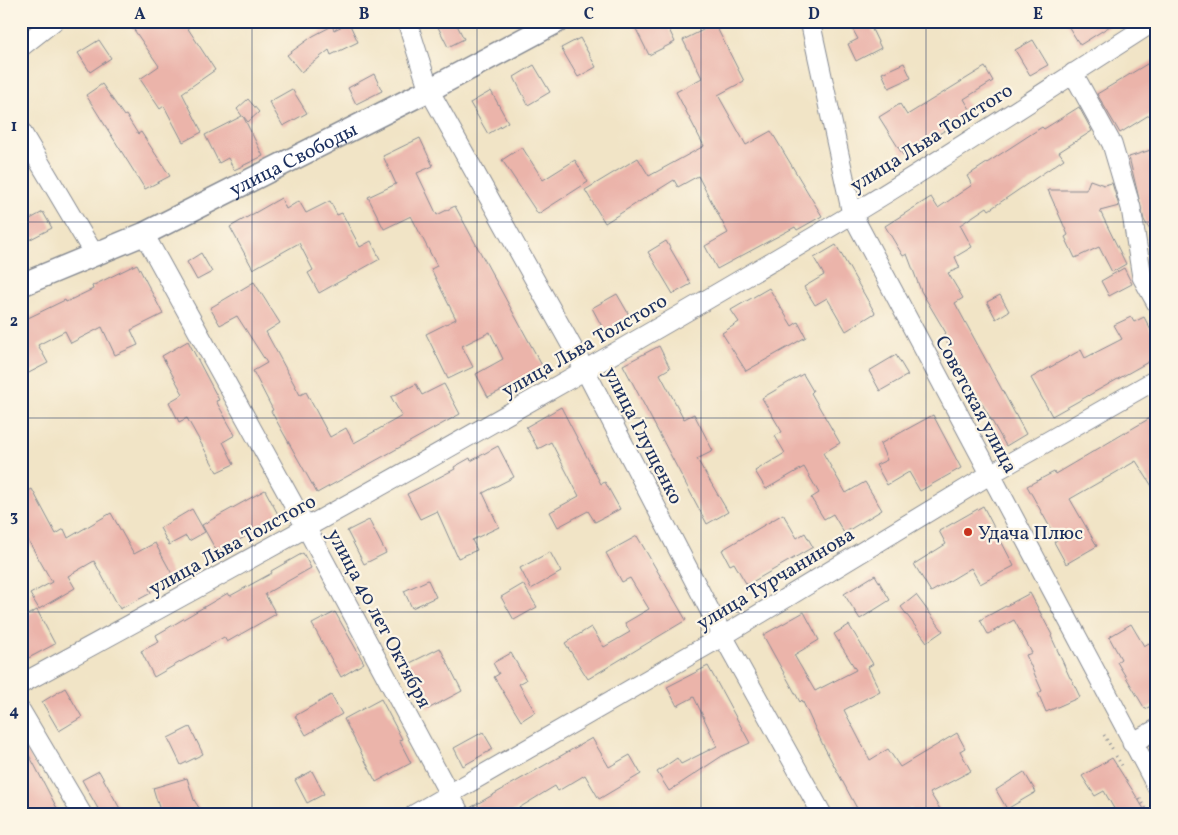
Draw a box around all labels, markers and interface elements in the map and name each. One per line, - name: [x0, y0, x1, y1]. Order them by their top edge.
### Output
- text: A: [134, 4, 146, 26]
- text: B: [359, 4, 370, 26]
- text: C: [584, 4, 594, 26]
- text: D: [808, 4, 820, 26]
- text: E: [1033, 4, 1043, 26]
- street label: улица Льва Толстого: [845, 77, 1019, 200]
- text: 1: [11, 116, 17, 138]
- street label: улица Свободы: [225, 116, 363, 205]
- street label: улица Льва Толстого: [497, 288, 673, 406]
- text: 2: [10, 311, 18, 333]
- street label: Советская улица: [927, 331, 1023, 479]
- street label: улица Глущенко: [595, 362, 689, 509]
- street label: улица Льва Толстого: [144, 488, 322, 603]
- text: 3: [10, 506, 18, 528]
- place label: Удача Плюс: [978, 520, 1083, 548]
- street label: улица Турчанинова: [692, 521, 860, 638]
- street label: улица 40 лет Октября: [319, 524, 437, 714]
- marker: Удача Плюс: [962, 526, 974, 538]
- text: 4: [9, 701, 19, 723]

